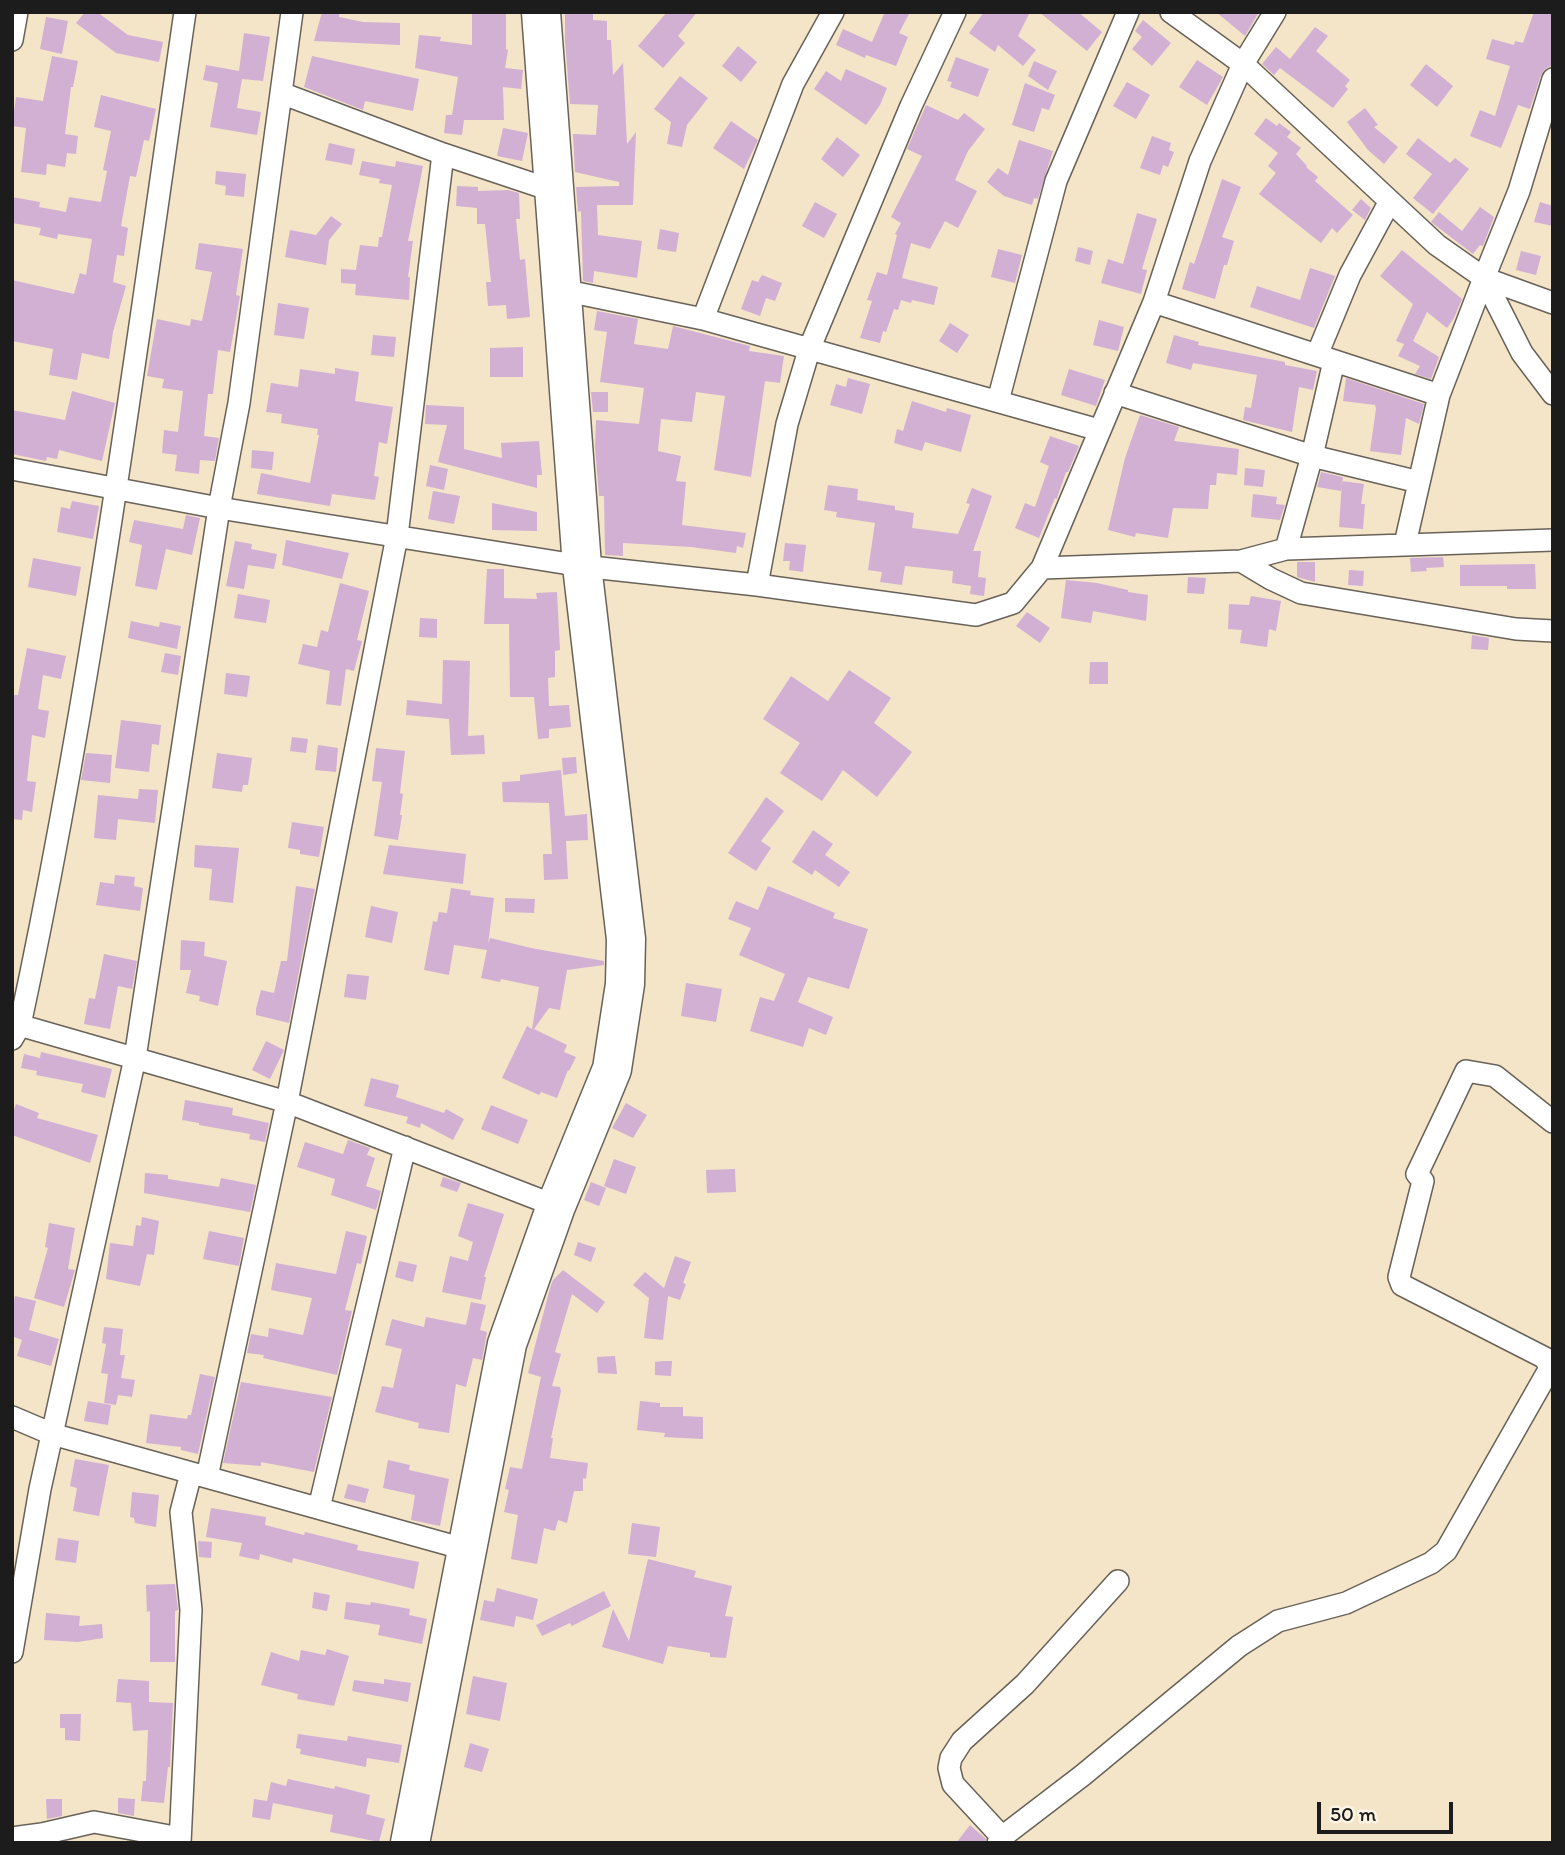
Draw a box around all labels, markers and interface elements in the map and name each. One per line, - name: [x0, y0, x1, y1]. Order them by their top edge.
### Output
- scale bar: [1320, 1788, 1456, 1832]
- text: 50 m: [1330, 1801, 1376, 1826]

